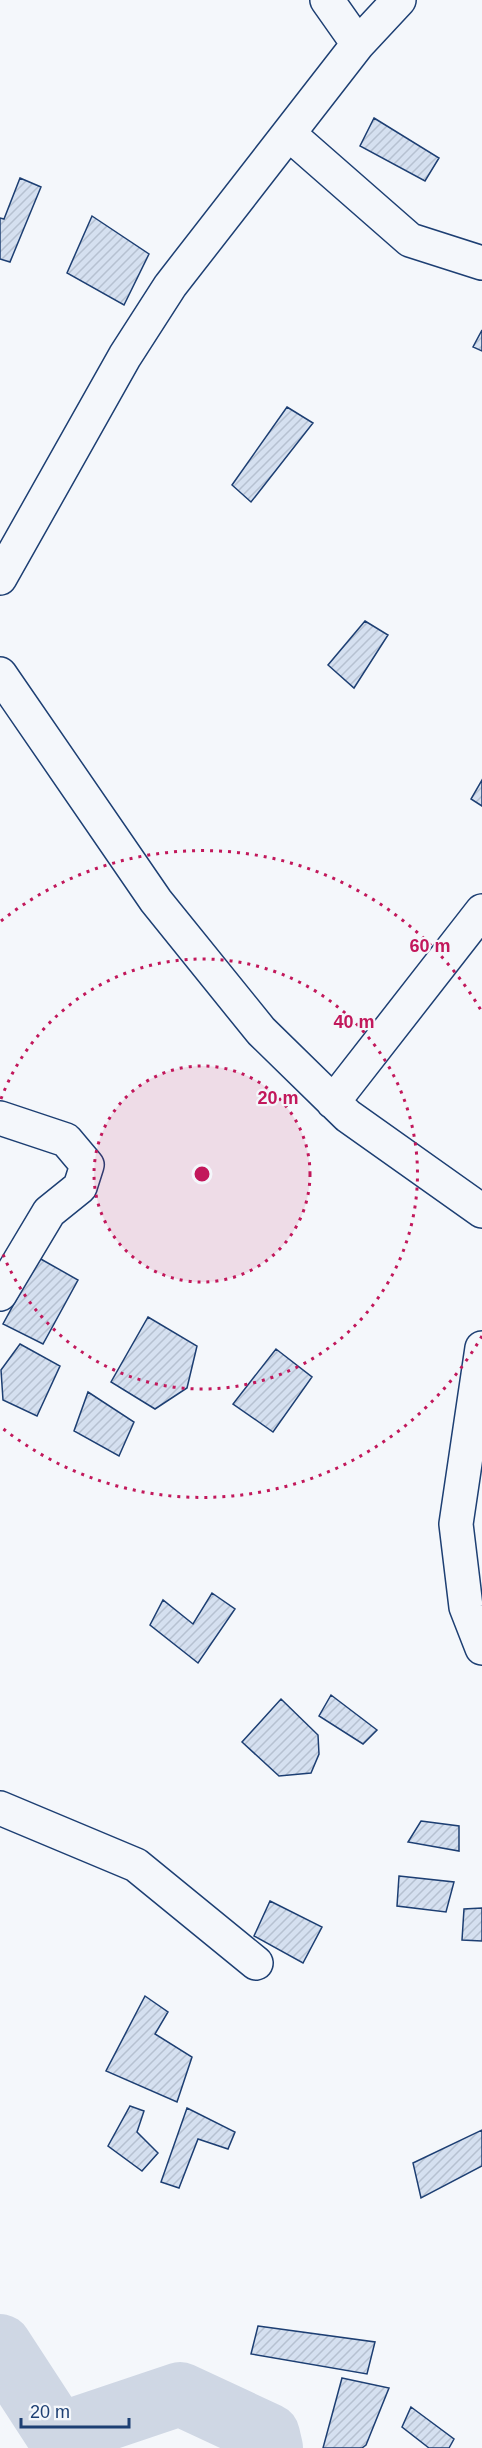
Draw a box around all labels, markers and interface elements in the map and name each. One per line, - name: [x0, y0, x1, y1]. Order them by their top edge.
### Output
- text: 60 m: [409, 936, 451, 956]
- text: 40 m: [333, 1012, 375, 1032]
- text: 20 m: [257, 1088, 299, 1108]
- centre of rings: [192, 1164, 212, 1184]
- scale bar: [21, 2391, 129, 2429]
- text: 20 m: [30, 2402, 70, 2422]

